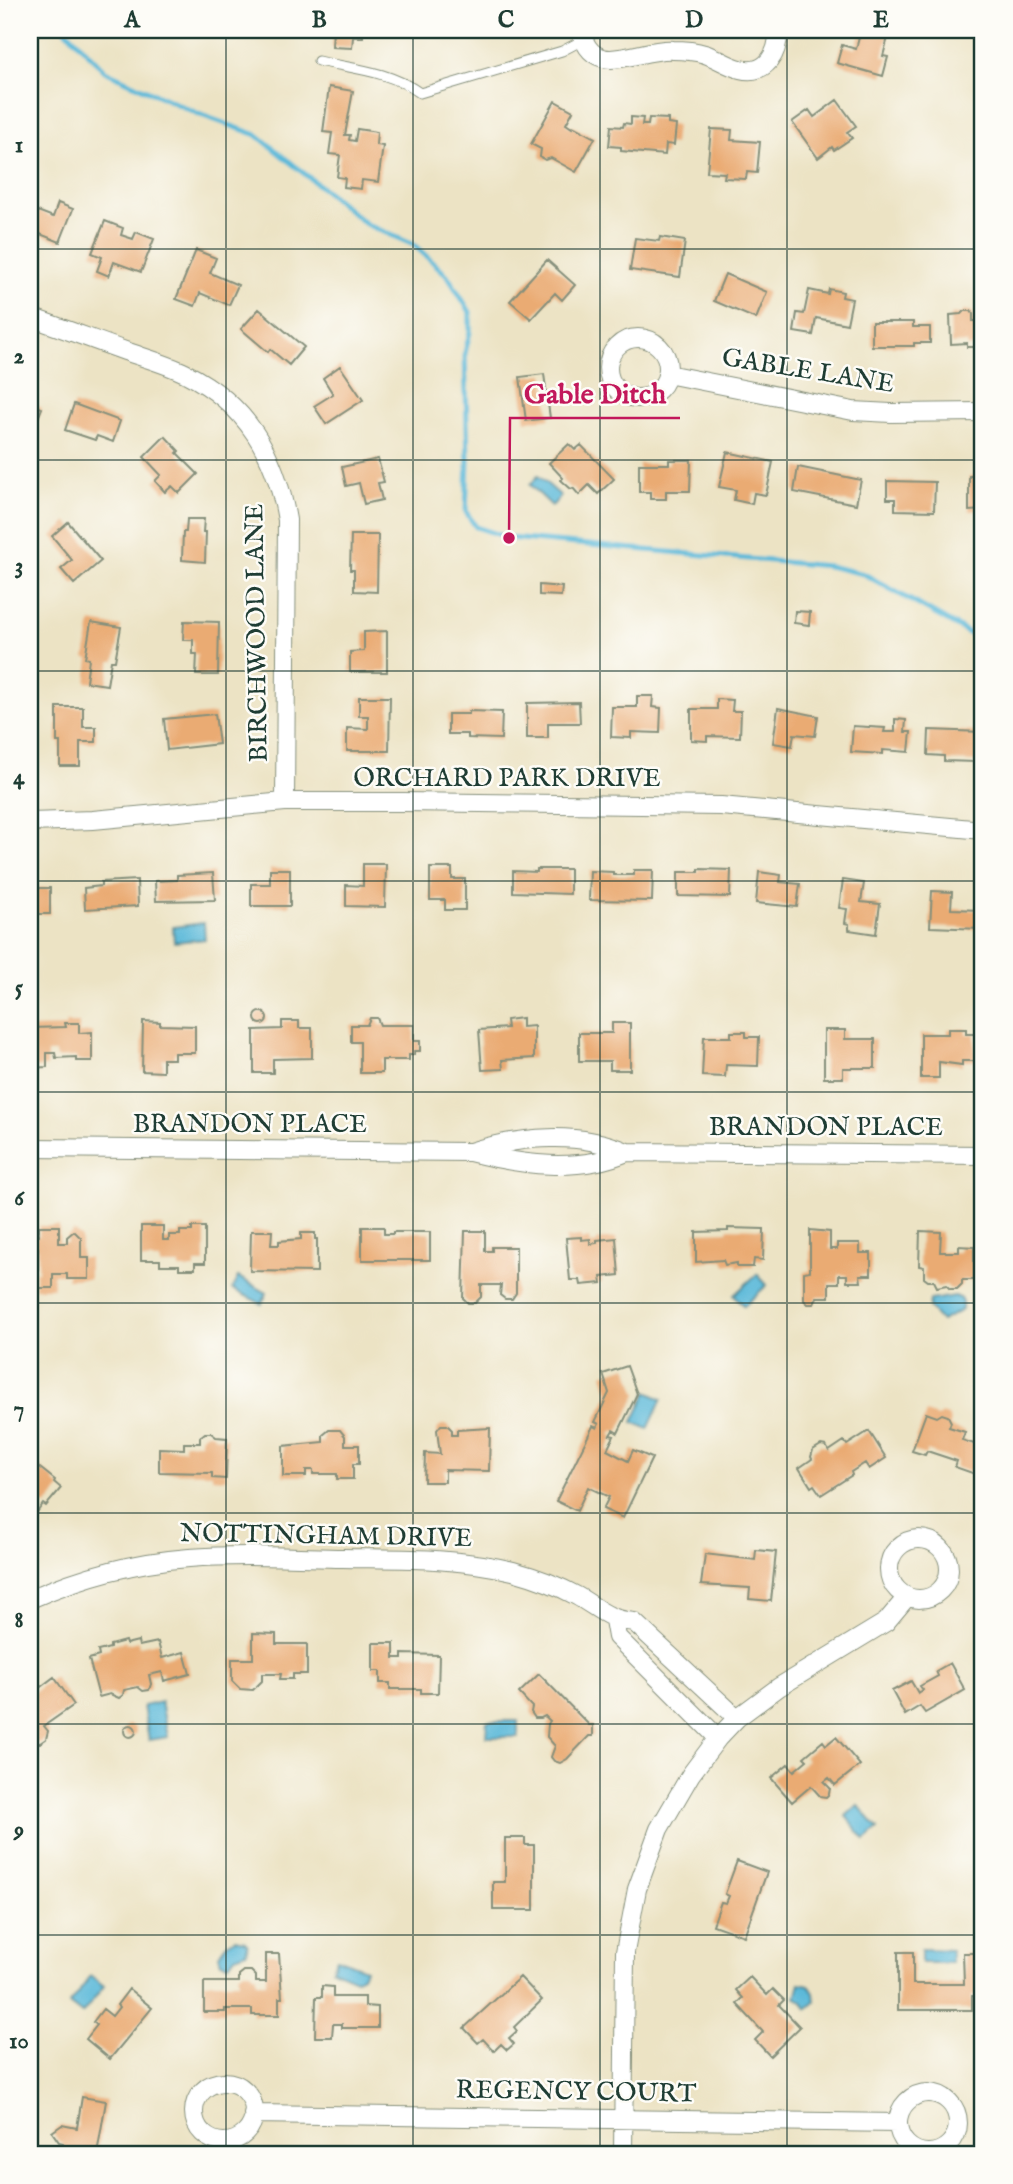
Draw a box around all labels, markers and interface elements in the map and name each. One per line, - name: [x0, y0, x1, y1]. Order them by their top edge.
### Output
- text: A: [123, 6, 141, 35]
- text: B: [311, 6, 327, 35]
- text: C: [498, 6, 515, 35]
- text: D: [685, 6, 703, 35]
- text: E: [873, 6, 889, 35]
- text: 1: [15, 131, 23, 160]
- street label: GABLE LANE: [719, 341, 897, 401]
- text: 2: [14, 342, 25, 371]
- callout: Gable Ditch: [510, 369, 680, 418]
- text: Gable Ditch: [524, 378, 667, 413]
- street label: BIRCHWOOD LANE: [238, 503, 276, 763]
- text: 3: [15, 552, 23, 581]
- street label: ORCHARD PARK DRIVE: [353, 762, 661, 795]
- text: 4: [13, 763, 25, 792]
- text: 5: [15, 974, 24, 1003]
- street label: BRANDON PLACE: [133, 1108, 367, 1141]
- street label: BRANDON PLACE: [709, 1111, 943, 1144]
- text: 6: [14, 1184, 25, 1213]
- text: 7: [14, 1395, 24, 1424]
- street label: NOTTINGHAM DRIVE: [180, 1517, 472, 1555]
- text: 8: [14, 1606, 24, 1635]
- text: 9: [13, 1816, 24, 1845]
- text: 10: [9, 2027, 29, 2056]
- street label: REGENCY COURT: [455, 2073, 697, 2111]

